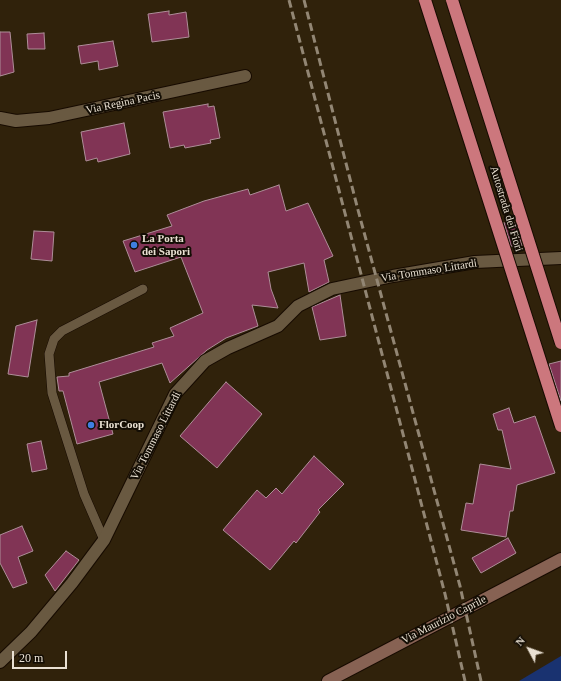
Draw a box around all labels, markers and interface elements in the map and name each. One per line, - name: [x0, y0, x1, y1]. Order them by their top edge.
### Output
- street label: Via Regina Pacis: [85, 89, 161, 117]
- street label: Autostrada dei Fiori: [487, 165, 525, 253]
- place label: La Porta dei Sapori: [142, 232, 190, 258]
- marker: La Porta dei Sapori: [129, 240, 139, 250]
- street label: Via Tommaso Littardi: [380, 257, 478, 285]
- street label: Via Tommaso Littardi: [128, 390, 184, 482]
- place label: FlorCoop: [99, 418, 144, 432]
- marker: FlorCoop: [86, 420, 96, 430]
- street label: Via Maurizio Caprile: [399, 593, 489, 647]
- north arrow: [509, 629, 549, 669]
- text: N: [513, 634, 527, 648]
- scale bar: [14, 643, 69, 669]
- text: 20 m: [19, 651, 43, 665]

